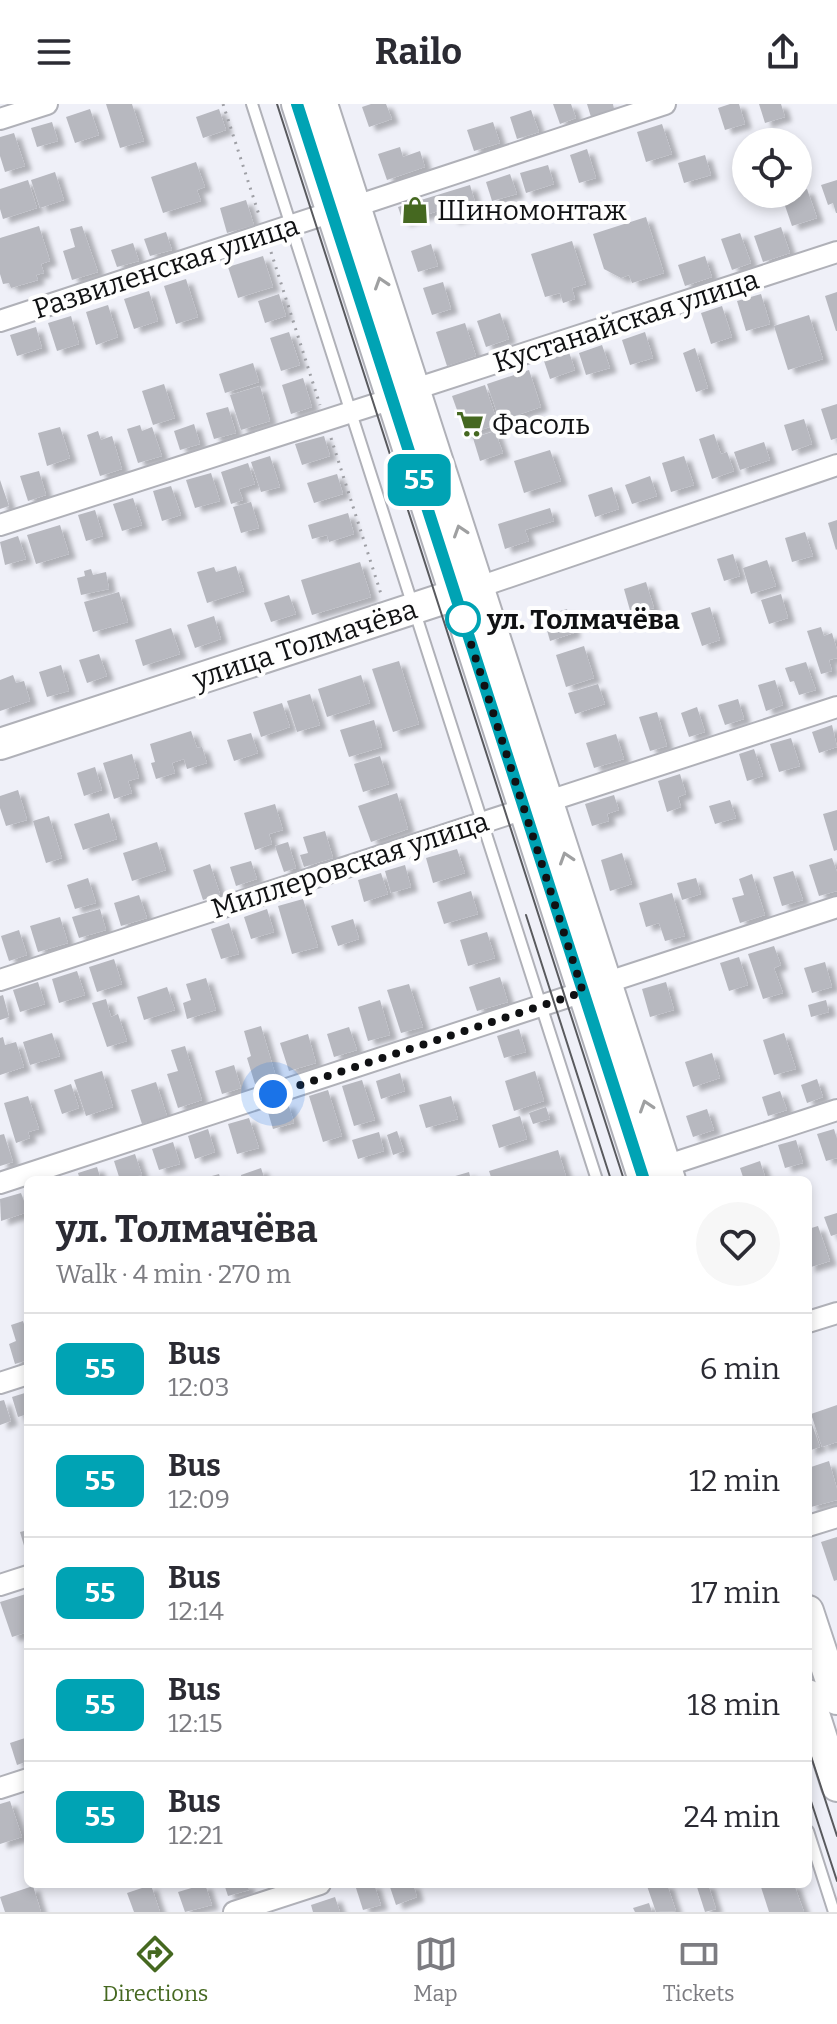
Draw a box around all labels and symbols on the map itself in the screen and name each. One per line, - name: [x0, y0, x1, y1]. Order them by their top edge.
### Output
- place label: Шиномонтаж: [437, 194, 627, 227]
- shop icon: Шиномонтаж: [400, 195, 430, 225]
- street label: Развиленская улица: [29, 208, 303, 326]
- street label: Кустанайская улица: [489, 263, 763, 379]
- one-way arrow: [374, 277, 390, 291]
- place label: Фасоль: [492, 408, 590, 441]
- supermarket icon: Фасоль: [455, 409, 485, 439]
- line badge: 55: [383, 454, 455, 506]
- one-way arrow: [454, 525, 470, 539]
- street label: улица Толмачёва: [188, 592, 421, 696]
- marker: ул. Толмачёва: [446, 602, 480, 636]
- place label: ул. Толмачёва: [486, 603, 680, 636]
- street label: Миллеровская улица: [207, 805, 493, 925]
- one-way arrow: [559, 852, 575, 866]
- your location: [253, 1074, 293, 1114]
- one-way arrow: [639, 1100, 655, 1114]

